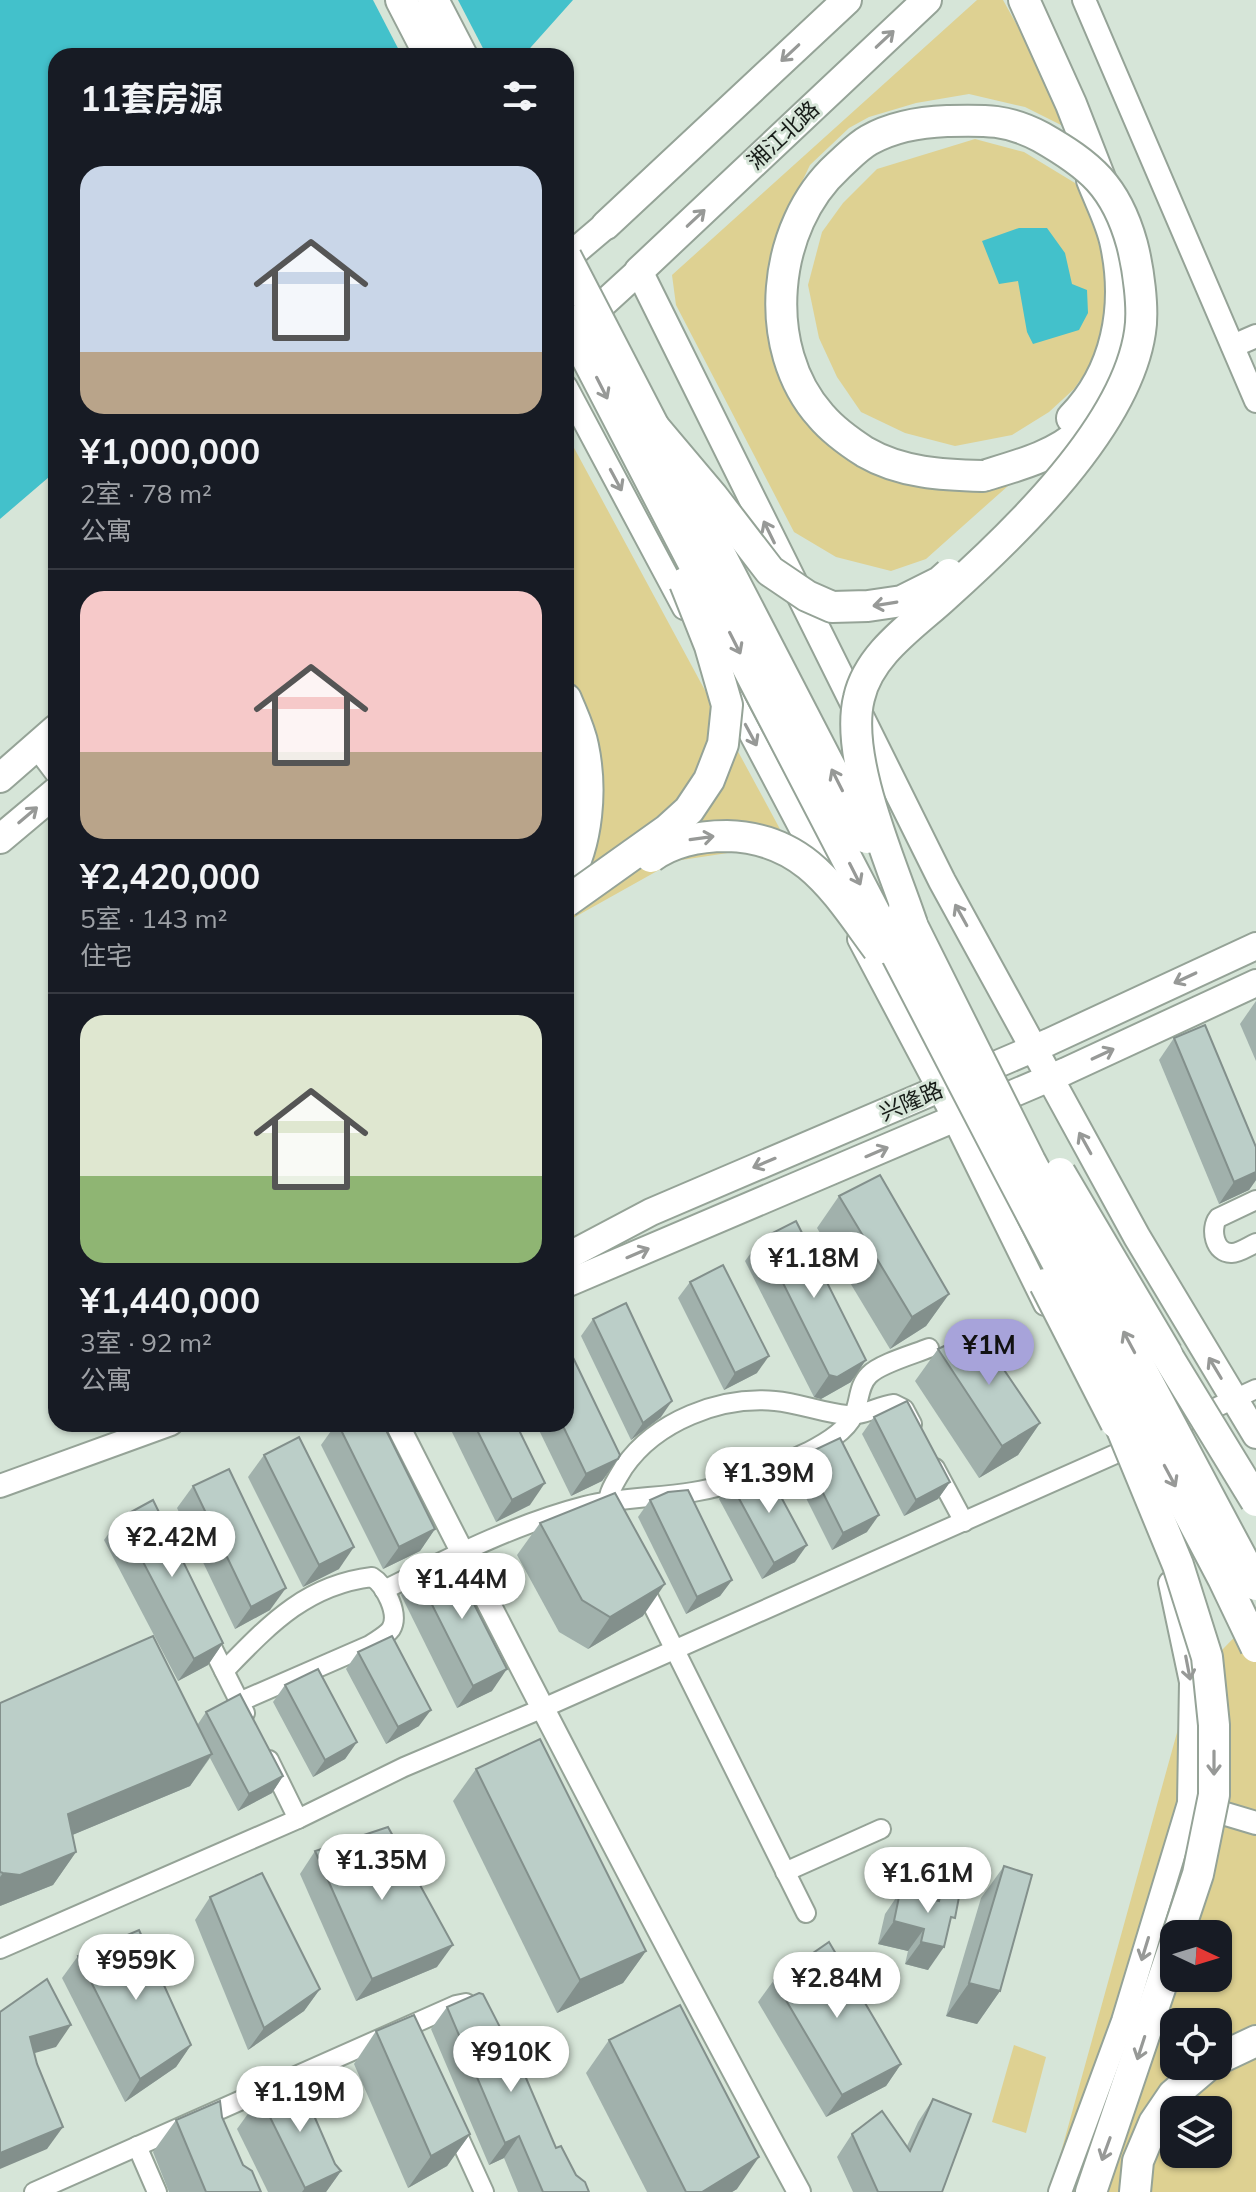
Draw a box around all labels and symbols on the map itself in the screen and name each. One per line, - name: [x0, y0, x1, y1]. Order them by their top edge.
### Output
- one-way arrow: [875, 30, 895, 49]
- one-way arrow: [780, 44, 800, 63]
- street label: 湘江北路: [741, 95, 825, 175]
- one-way arrow: [686, 208, 706, 227]
- one-way arrow: [594, 375, 610, 399]
- one-way arrow: [608, 468, 624, 492]
- one-way arrow: [761, 521, 776, 545]
- one-way arrow: [872, 597, 898, 612]
- one-way arrow: [727, 631, 743, 655]
- one-way arrow: [743, 722, 759, 746]
- one-way arrow: [829, 769, 845, 793]
- one-way arrow: [17, 807, 38, 824]
- one-way arrow: [689, 830, 715, 845]
- one-way arrow: [847, 861, 863, 885]
- one-way arrow: [953, 904, 969, 927]
- one-way arrow: [1174, 972, 1198, 987]
- one-way arrow: [1091, 1046, 1115, 1061]
- street label: 兴隆路: [875, 1075, 947, 1127]
- one-way arrow: [1077, 1132, 1093, 1155]
- one-way arrow: [864, 1143, 889, 1158]
- one-way arrow: [752, 1157, 777, 1172]
- pin: ¥1.18M: [749, 1232, 879, 1300]
- one-way arrow: [625, 1244, 649, 1259]
- pin: ¥1M: [950, 1319, 1028, 1387]
- one-way arrow: [1120, 1331, 1136, 1355]
- one-way arrow: [1207, 1357, 1223, 1380]
- pin: ¥1.39M: [704, 1447, 834, 1515]
- one-way arrow: [1162, 1464, 1178, 1488]
- pin: ¥2.42M: [107, 1511, 237, 1579]
- pin: ¥1.44M: [397, 1553, 527, 1621]
- one-way arrow: [1181, 1655, 1196, 1680]
- one-way arrow: [1206, 1749, 1222, 1776]
- pin: ¥1.35M: [317, 1834, 447, 1902]
- pin: ¥1.61M: [863, 1847, 993, 1915]
- north arrow: [1160, 1920, 1232, 1992]
- pin: ¥959K: [80, 1934, 192, 2002]
- one-way arrow: [1137, 1936, 1151, 1961]
- pin: ¥2.84M: [772, 1952, 902, 2020]
- pin: ¥910K: [455, 2026, 567, 2094]
- one-way arrow: [1132, 2035, 1147, 2060]
- pin: ¥1.19M: [235, 2066, 365, 2134]
- one-way arrow: [1098, 2136, 1112, 2161]

